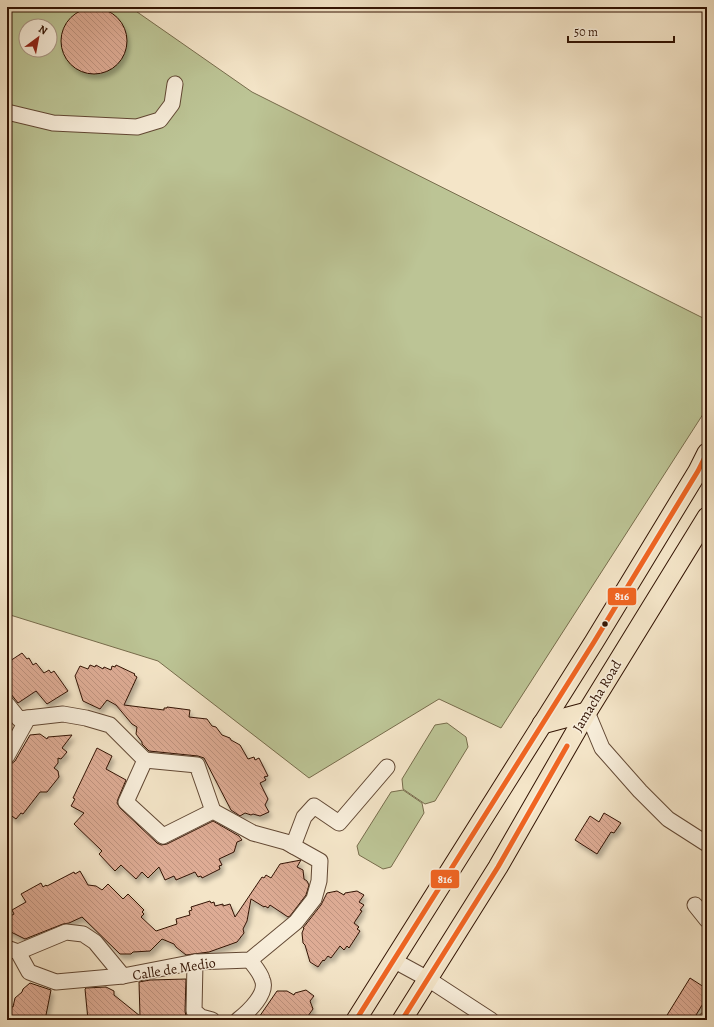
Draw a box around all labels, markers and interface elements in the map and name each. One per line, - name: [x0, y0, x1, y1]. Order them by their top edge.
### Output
- north arrow: [18, 18, 58, 58]
- scale bar: [568, 18, 674, 44]
- text: N: [36, 21, 50, 38]
- text: 50 m: [574, 24, 598, 40]
- line badge: 816: [607, 587, 637, 606]
- text: 816: [615, 589, 629, 604]
- unlabelled marker: [600, 619, 610, 629]
- street label: Jamacha Road: [568, 656, 626, 735]
- line badge: 816: [430, 869, 460, 889]
- text: 816: [438, 872, 452, 887]
- street label: Calle de Medio: [131, 953, 217, 985]

